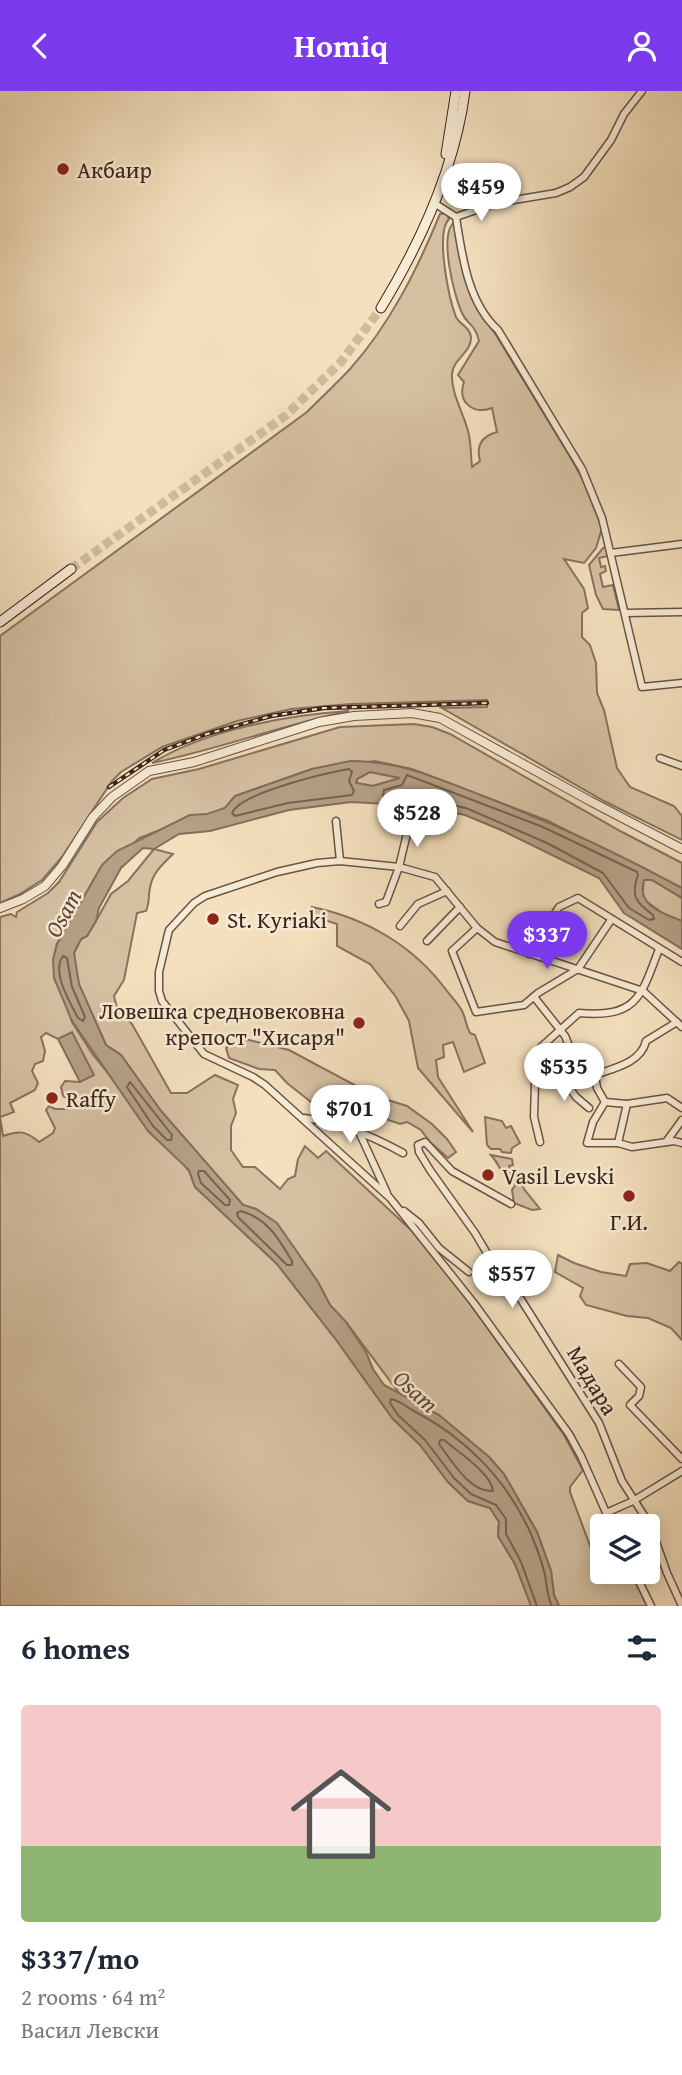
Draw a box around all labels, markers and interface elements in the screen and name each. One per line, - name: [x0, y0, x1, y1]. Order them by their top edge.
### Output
- text: Homiq: [294, 22, 388, 69]
- icon: back: [21, 27, 59, 65]
- icon: person: [623, 27, 661, 65]
- place label: Акбаир: [77, 153, 152, 186]
- marker: Акбаир: [55, 161, 71, 177]
- pin: $459: [440, 163, 522, 223]
- text: $459: [457, 169, 505, 202]
- pin: $528: [376, 789, 458, 849]
- text: $528: [393, 795, 441, 828]
- water label: Osam: [36, 882, 90, 944]
- place label: St. Kyriaki: [227, 903, 327, 936]
- marker: St. Kyriaki: [205, 911, 221, 927]
- pin: $337: [506, 911, 588, 971]
- text: $337: [523, 917, 571, 950]
- place label: Ловешка средновековна крепост "Хисаря": [99, 994, 345, 1053]
- marker: Ловешка средновековна крепост "Хисаря": [351, 1015, 367, 1031]
- pin: $535: [523, 1044, 605, 1103]
- text: $535: [540, 1049, 588, 1082]
- place label: Raffy: [66, 1082, 117, 1115]
- pin: $701: [309, 1086, 391, 1145]
- marker: Raffy: [44, 1090, 60, 1106]
- text: $701: [326, 1091, 374, 1124]
- place label: Vasil Levski: [502, 1159, 614, 1192]
- marker: Vasil Levski: [480, 1167, 496, 1183]
- marker: Г.И.: [621, 1188, 637, 1204]
- place label: Г.И.: [610, 1205, 648, 1238]
- pin: $557: [471, 1251, 553, 1310]
- text: $557: [488, 1256, 536, 1289]
- street label: Мадара: [559, 1339, 627, 1421]
- water label: Osam: [385, 1361, 447, 1421]
- map controls: [590, 1514, 660, 1584]
- button: layers: [590, 1514, 660, 1584]
- text: 6 homes: [21, 1626, 130, 1670]
- icon: filters: [623, 1629, 661, 1667]
- icon: home: [278, 1751, 404, 1877]
- text: $337/mo: [21, 1936, 139, 1980]
- text: 2 rooms · 64 m²: [21, 1980, 165, 2013]
- text: Васил Левски: [21, 2013, 159, 2046]

